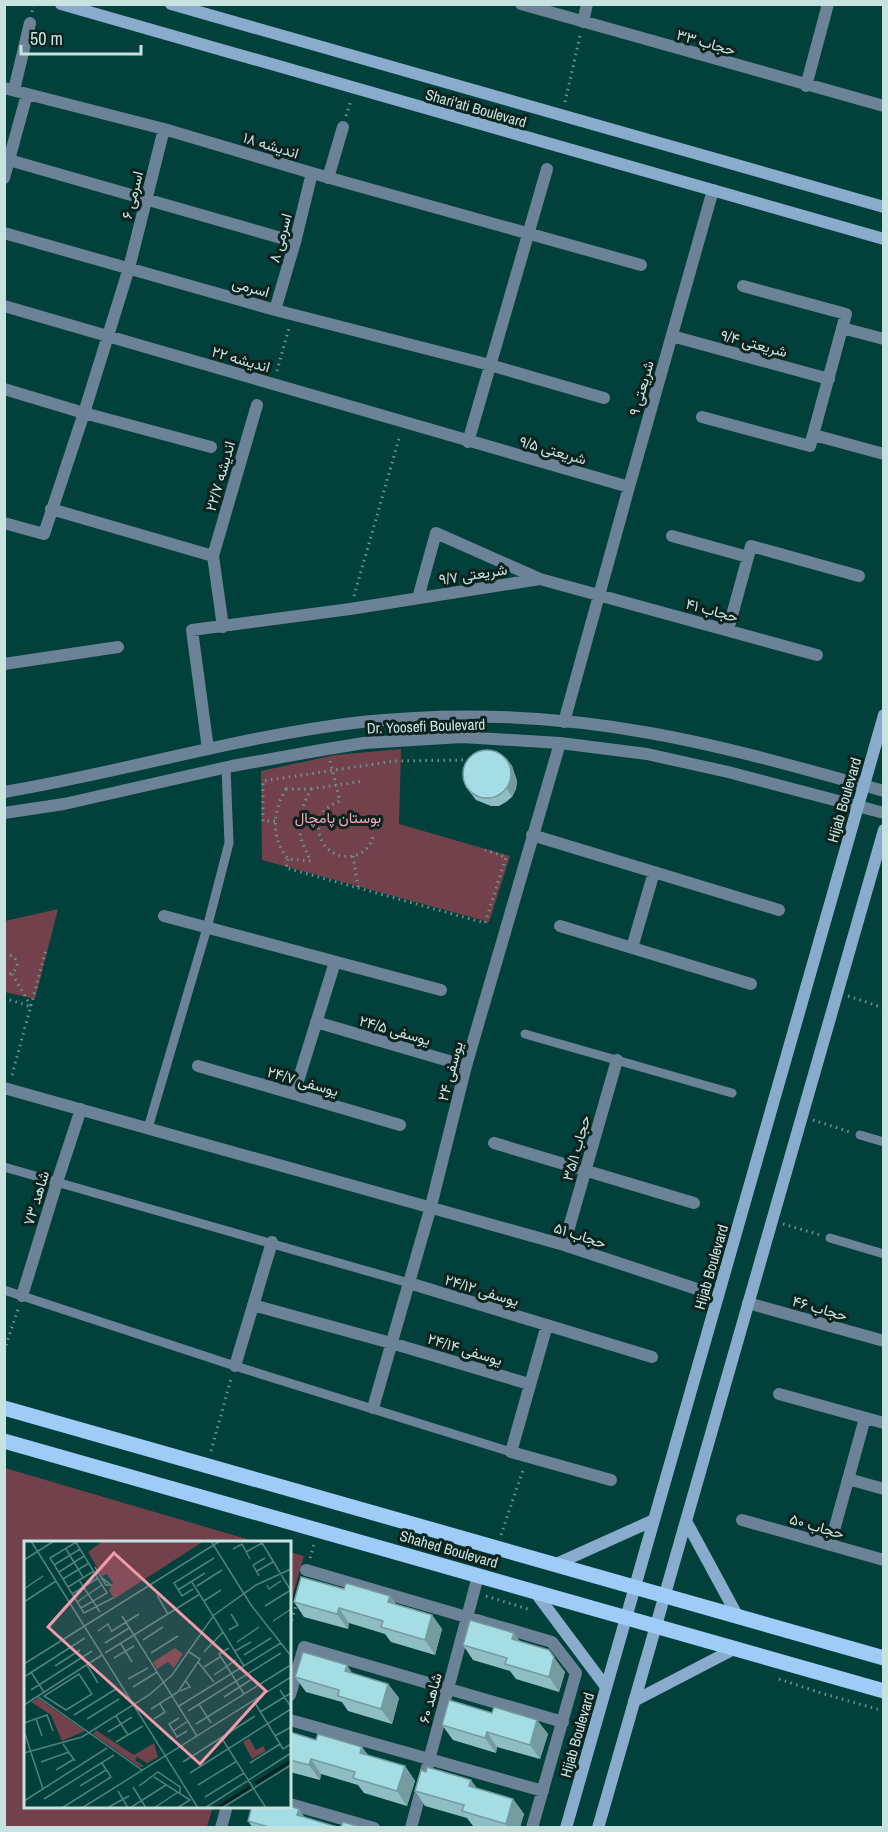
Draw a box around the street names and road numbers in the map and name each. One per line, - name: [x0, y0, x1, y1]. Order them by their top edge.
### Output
- street label: حجاب ۳۳: [674, 24, 738, 60]
- street label: Shari'ati Boulevard: [423, 84, 529, 132]
- street label: اندیشه ۱۸: [240, 127, 302, 163]
- street label: اسرمی ۶: [116, 169, 148, 221]
- street label: اسرمی ۸: [263, 211, 297, 265]
- street label: اسرمی: [230, 272, 272, 302]
- street label: شریعتی ۹/۴: [718, 324, 790, 362]
- street label: اندیشه ۲۲: [209, 341, 273, 377]
- street label: شریعتی ۹: [623, 358, 659, 418]
- street label: شریعتی ۹/۵: [517, 430, 589, 470]
- street label: اندیشه ۲۲/۷: [200, 438, 240, 514]
- street label: شریعتی ۹/۷: [437, 558, 509, 590]
- street label: حجاب ۴۱: [683, 593, 741, 627]
- street label: Dr. Yoosefi Boulevard: [366, 713, 486, 739]
- street label: Hijab Boulevard: [822, 755, 866, 845]
- street label: یوسفی ۲۴/۵: [357, 1010, 433, 1050]
- street label: یوسفی ۲۴: [432, 1039, 468, 1103]
- street label: یوسفی ۲۴/۷: [265, 1061, 341, 1101]
- street label: حجاب ۳۵/۱: [557, 1113, 595, 1183]
- street label: شاهد ۷۳: [18, 1168, 54, 1228]
- street label: حجاب ۵۱: [551, 1217, 609, 1253]
- street label: Hijab Boulevard: [689, 1222, 733, 1312]
- street label: یوسفی ۲۴/۱۲: [442, 1269, 522, 1311]
- street label: حجاب ۴۶: [790, 1290, 850, 1326]
- street label: یوسفی ۲۴/۱۴: [425, 1328, 505, 1370]
- street label: حجاب ۵۰: [787, 1508, 847, 1544]
- street label: Shahed Boulevard: [397, 1525, 501, 1573]
- street label: شاهد ۶۰: [413, 1670, 447, 1725]
- street label: Hijab Boulevard: [555, 1690, 599, 1780]

